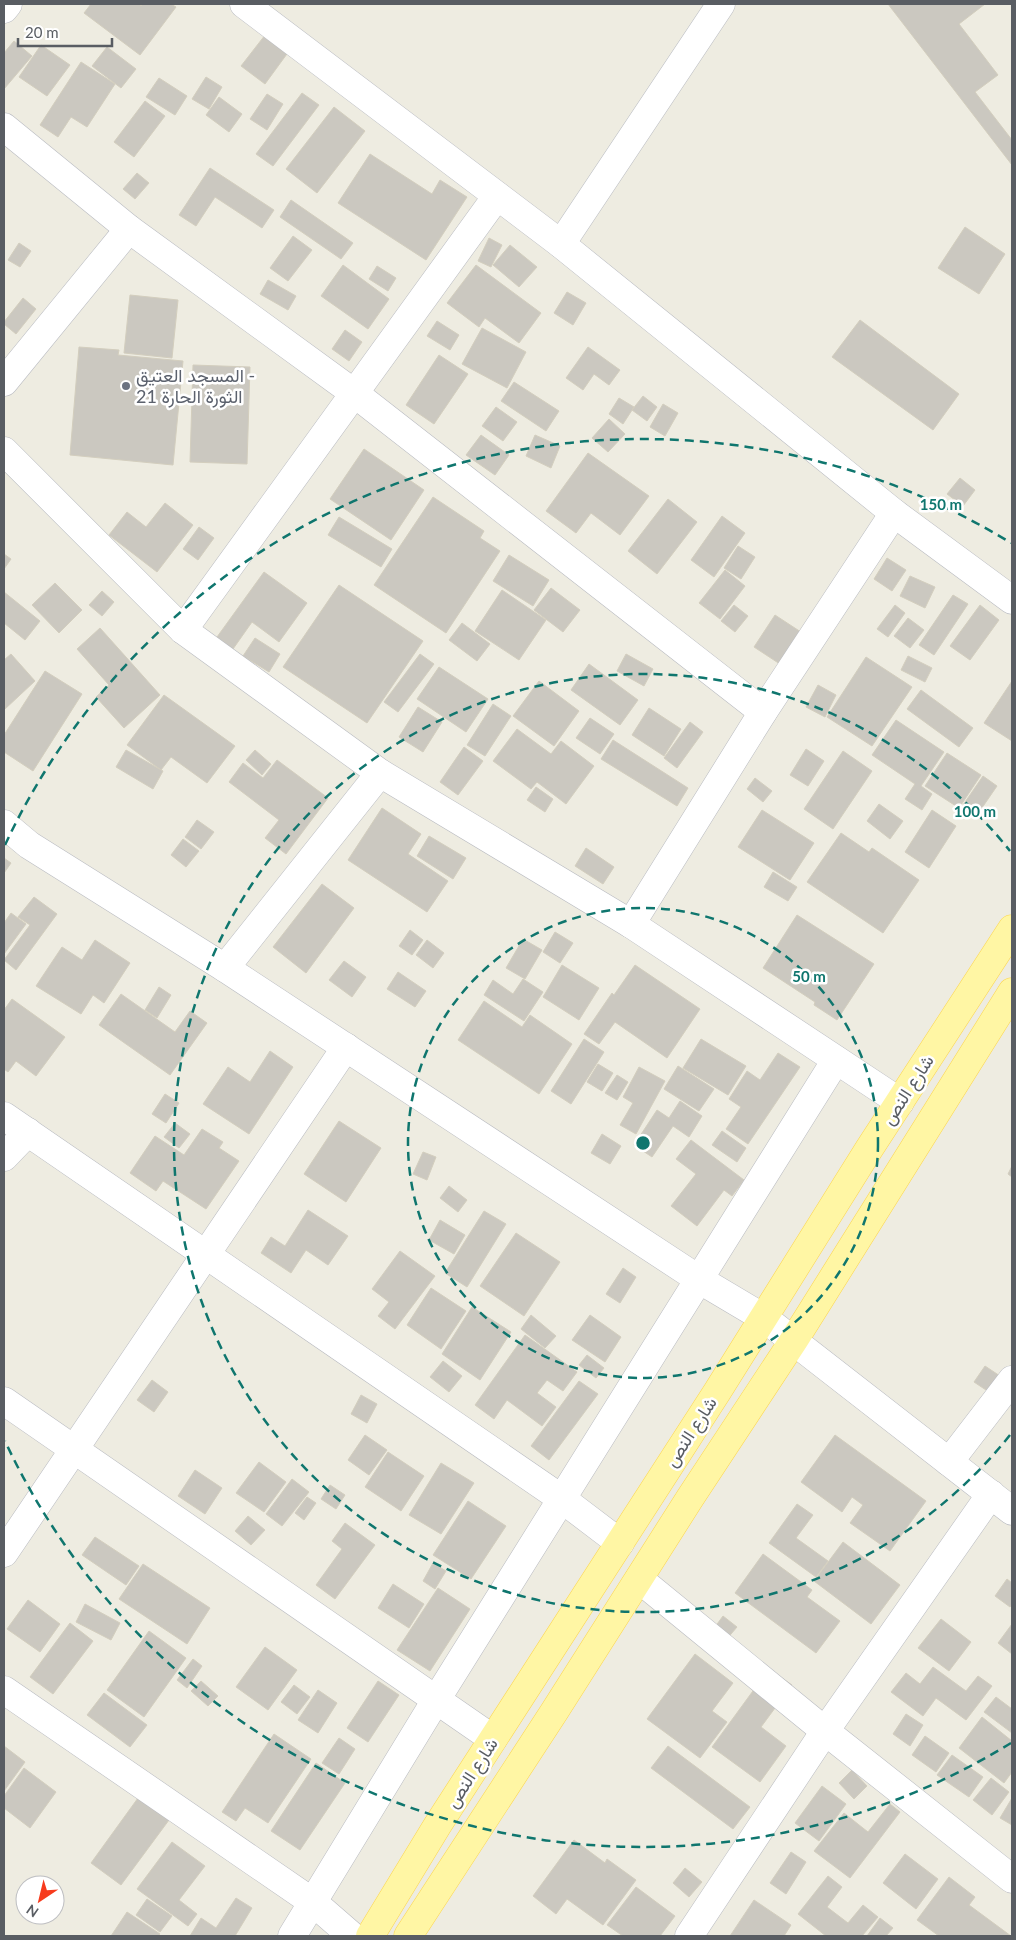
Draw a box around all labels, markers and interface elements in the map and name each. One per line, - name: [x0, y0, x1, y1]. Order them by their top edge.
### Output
- scale bar: [18, 15, 111, 47]
- text: 20 m: [25, 23, 59, 41]
- place label: المسجد العتيق - الثورة الحارة 21: [136, 364, 255, 408]
- marker: المسجد العتيق - الثورة الحارة 21: [120, 380, 132, 392]
- text: 150 m: [920, 495, 962, 513]
- text: 100 m: [954, 802, 996, 820]
- text: 50 m: [792, 967, 826, 985]
- street label: شارع النص: [876, 1050, 940, 1130]
- centre of rings: [634, 1134, 652, 1152]
- street label: شارع النص: [659, 1392, 723, 1472]
- street label: شارع النص: [440, 1733, 504, 1813]
- north arrow: [15, 1875, 65, 1925]
- text: N: [23, 1901, 42, 1921]

